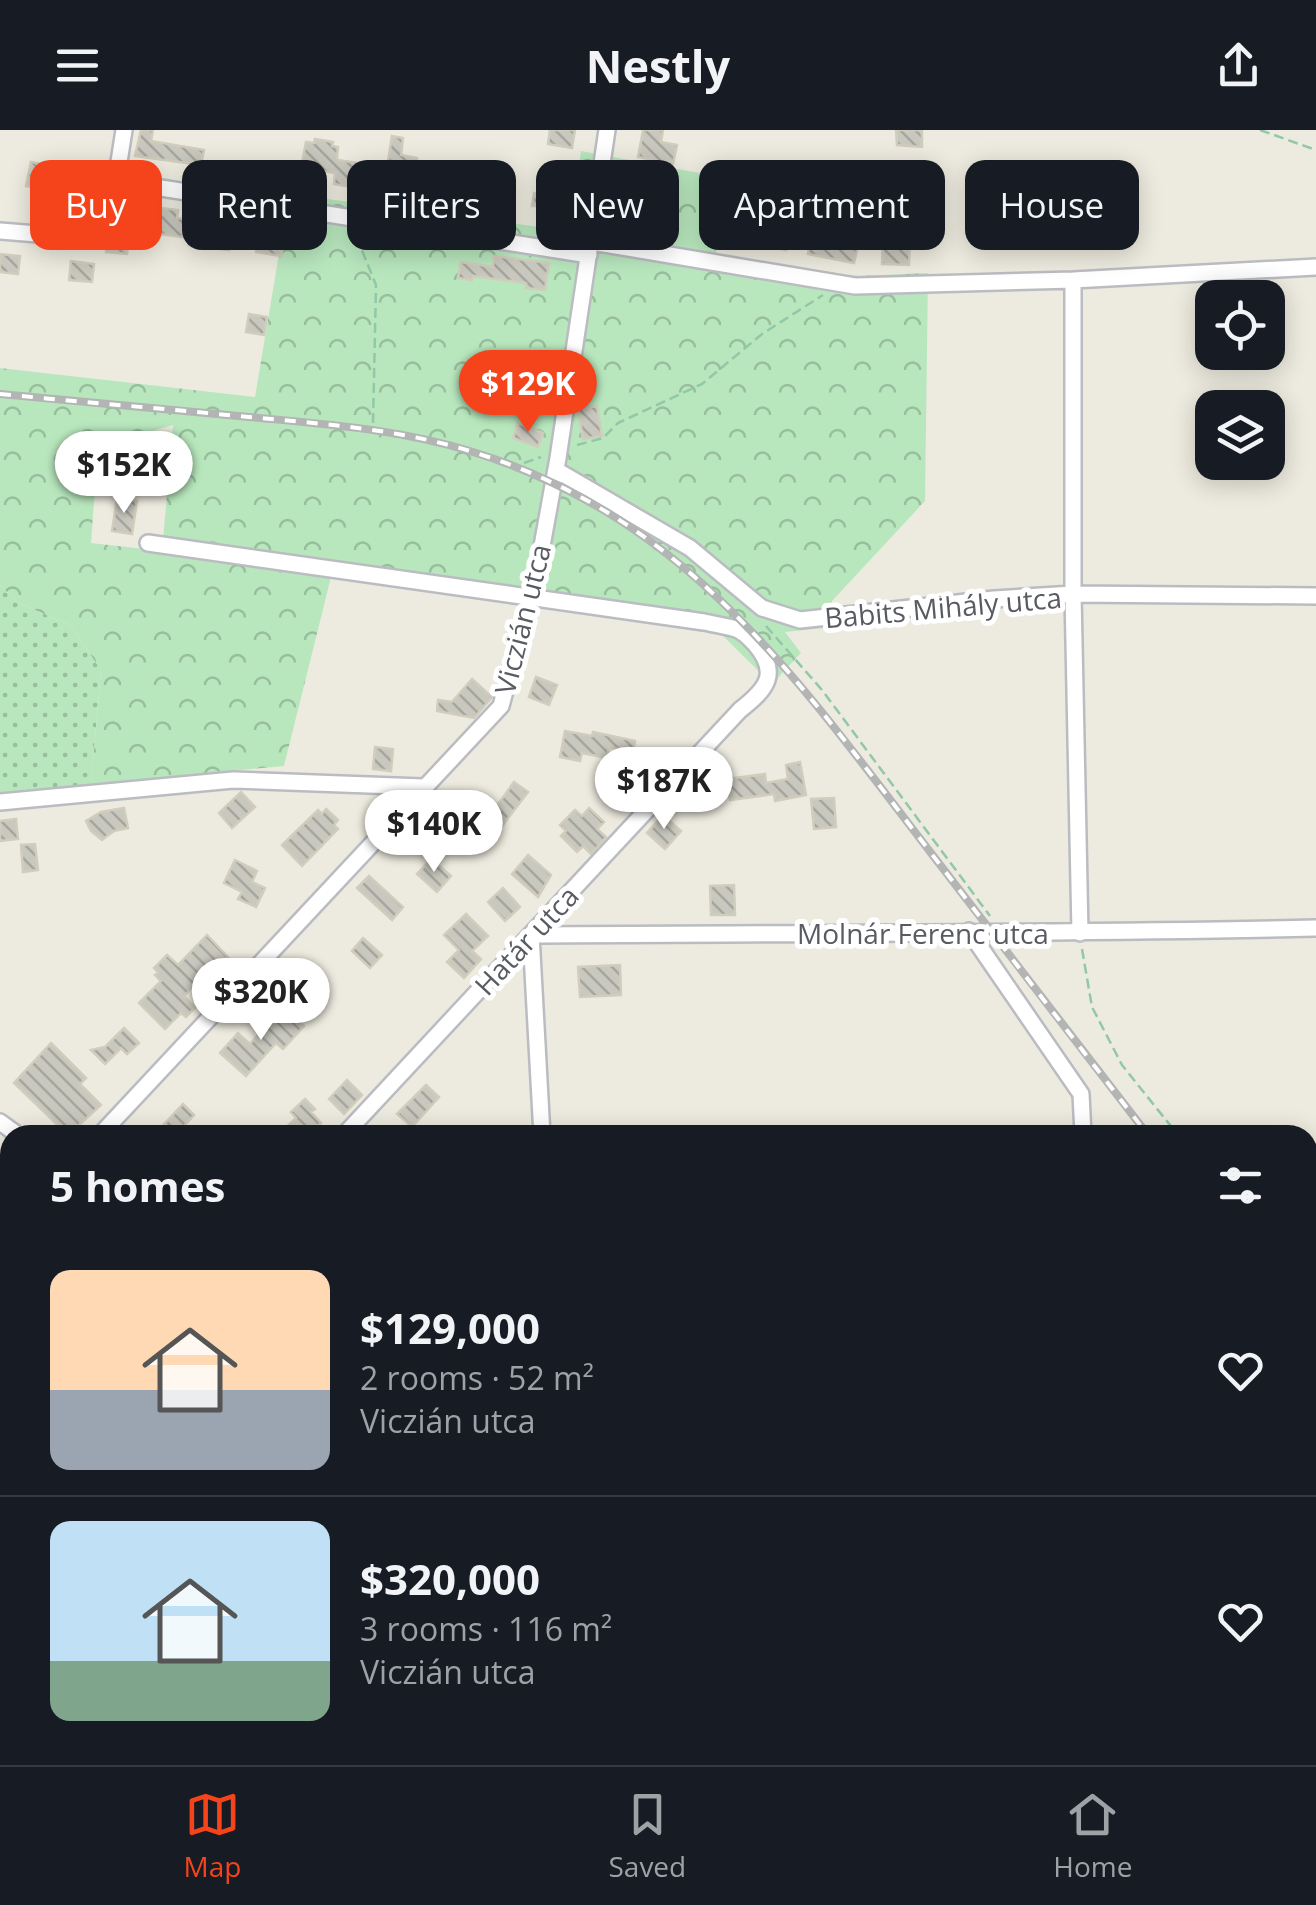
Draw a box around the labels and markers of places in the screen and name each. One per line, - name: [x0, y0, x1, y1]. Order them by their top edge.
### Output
- pin: $129K: [458, 350, 598, 435]
- pin: $152K: [54, 431, 194, 516]
- pin: $187K: [594, 747, 734, 832]
- pin: $140K: [364, 790, 504, 875]
- pin: $320K: [191, 958, 331, 1043]

